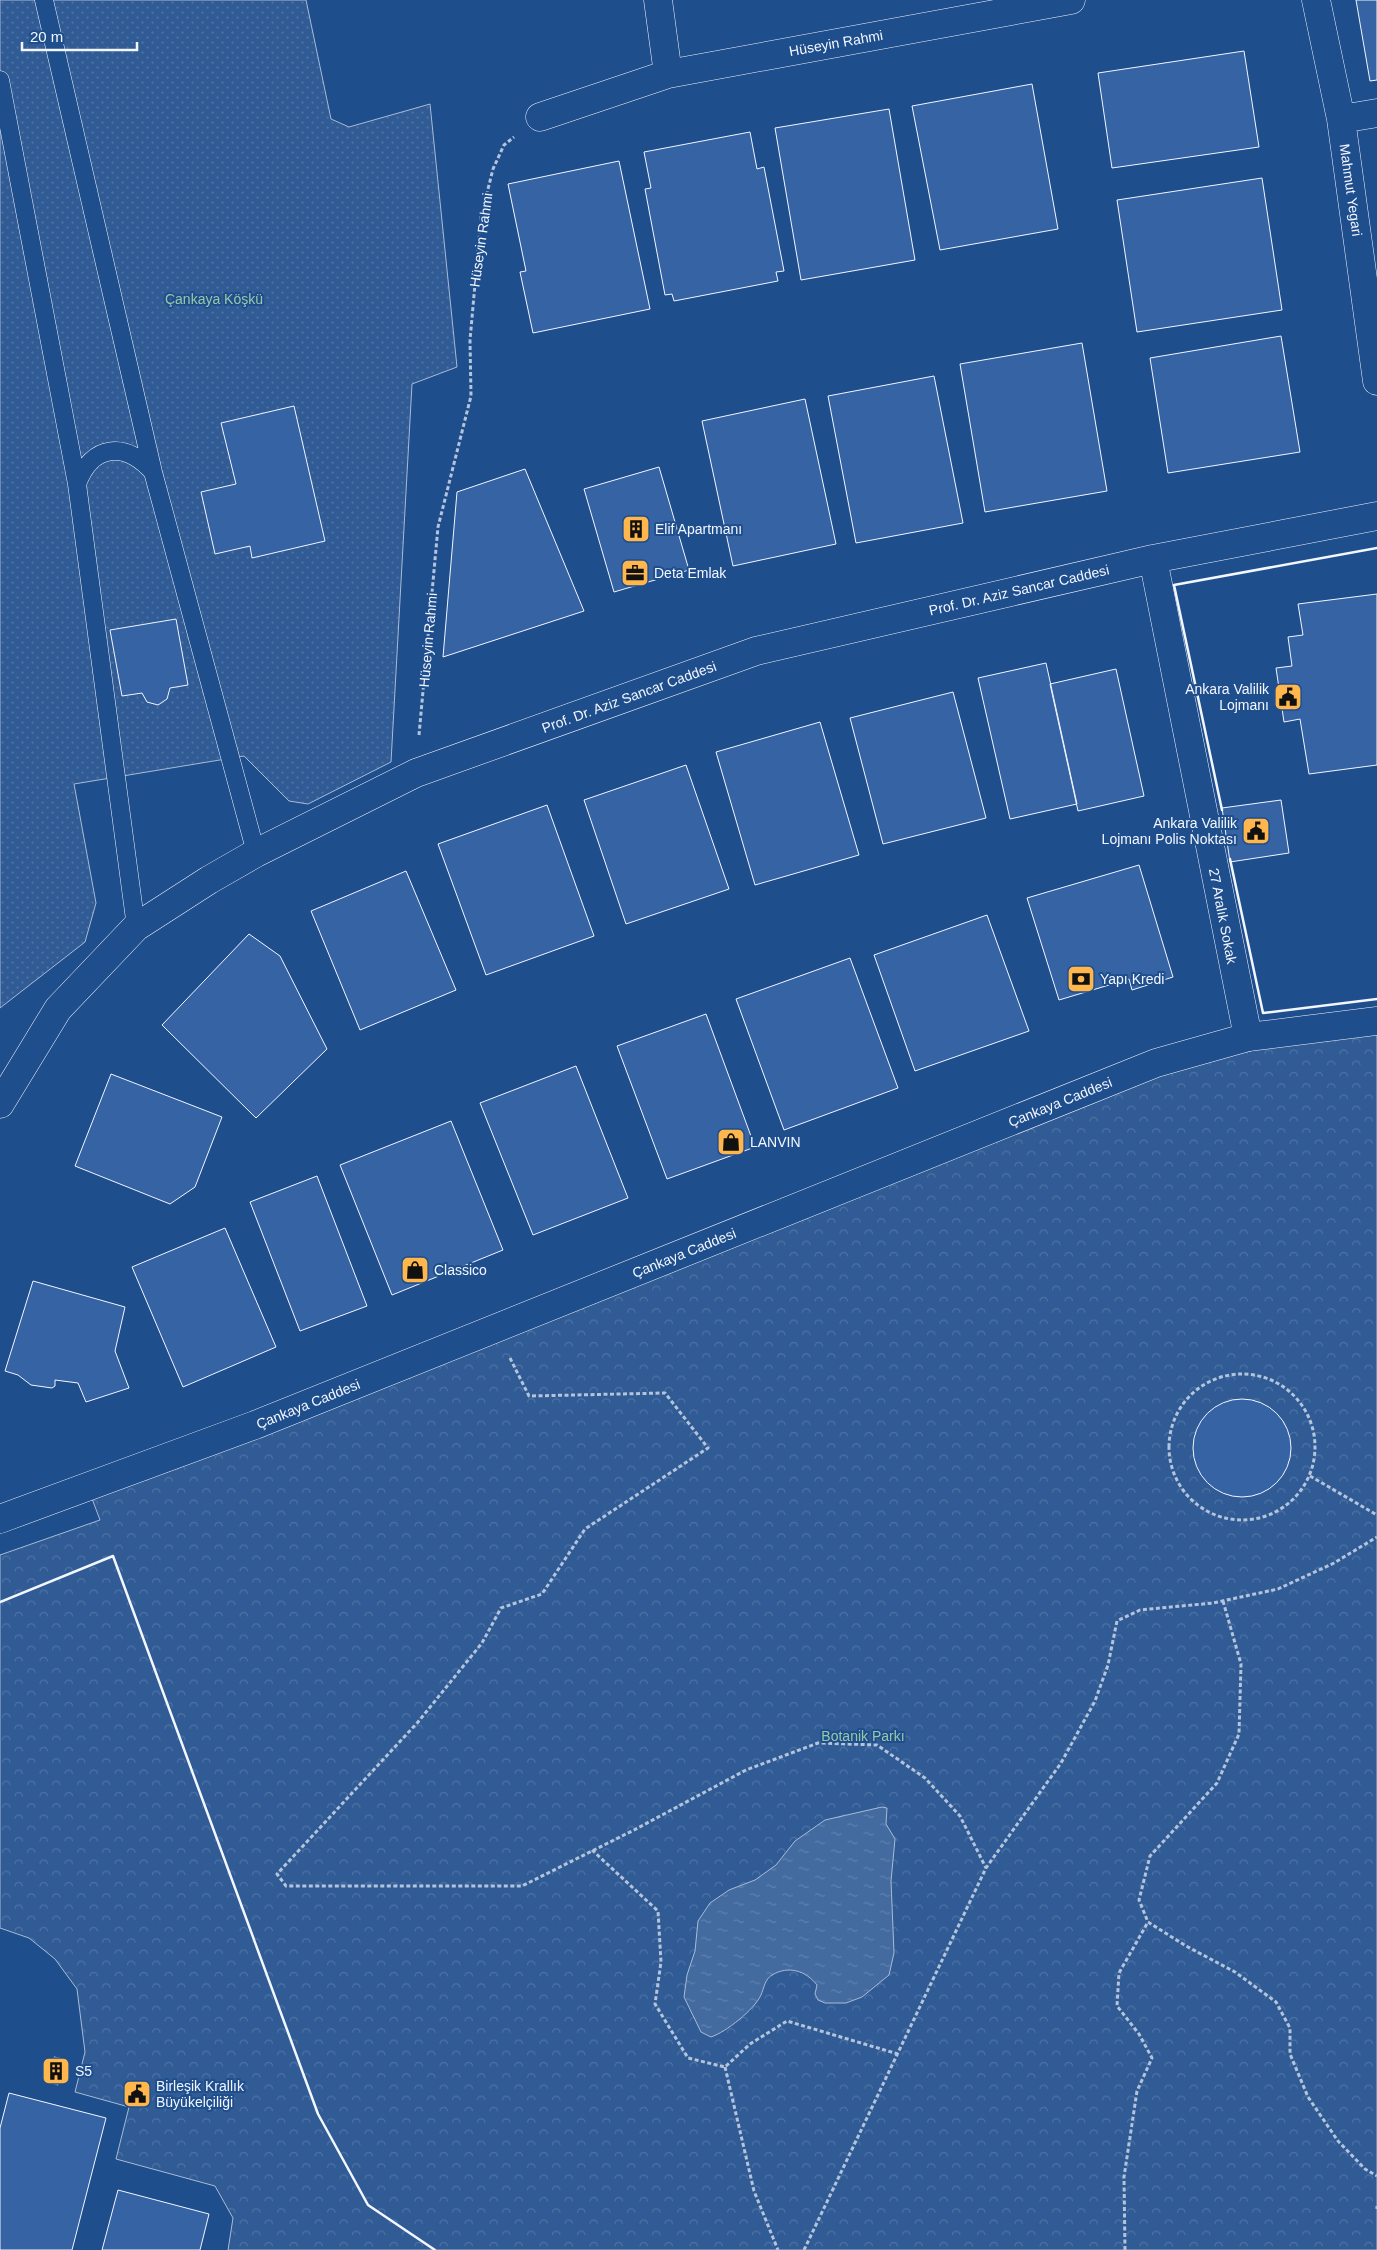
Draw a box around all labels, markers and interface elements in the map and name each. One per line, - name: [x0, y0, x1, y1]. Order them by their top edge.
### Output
- scale bar: [22, 20, 138, 52]
- street label: Hüseyin Rahmi: [788, 27, 884, 59]
- text: 20 m: [30, 28, 63, 45]
- street label: Mahmut Yegari: [1337, 143, 1365, 237]
- street label: Hüseyin Rahmi: [466, 192, 496, 288]
- park label: Çankaya Köşkü: [165, 291, 263, 307]
- building icon: Elif Apartmanı: [621, 514, 651, 544]
- place label: Elif Apartmanı: [655, 521, 742, 537]
- office icon: Deta Emlak: [620, 558, 650, 588]
- street label: Prof. Dr. Aziz Sancar Caddesi: [927, 561, 1111, 619]
- place label: Deta Emlak: [654, 565, 727, 581]
- street label: Hüseyin Rahmi: [416, 592, 440, 688]
- street label: Prof. Dr. Aziz Sancar Caddesi: [540, 658, 718, 736]
- place label: Ankara Valilik Lojmanı: [1185, 681, 1270, 713]
- public building icon: Ankara Valilik Lojmanı: [1273, 682, 1303, 712]
- place label: Ankara Valilik Lojmanı Polis Noktası: [1102, 815, 1238, 847]
- public building icon: Ankara Valilik Lojmanı Polis Noktası: [1241, 816, 1271, 846]
- street label: 27 Aralık Sokak: [1206, 867, 1240, 966]
- bank icon: Yapı Kredi: [1066, 964, 1096, 994]
- place label: Yapı Kredi: [1100, 971, 1164, 987]
- street label: Çankaya Caddesi: [1006, 1074, 1114, 1130]
- shop icon: LANVIN: [716, 1127, 746, 1157]
- place label: LANVIN: [750, 1134, 801, 1150]
- street label: Çankaya Caddesi: [630, 1225, 738, 1281]
- shop icon: Classico: [400, 1255, 430, 1285]
- place label: Classico: [434, 1262, 487, 1278]
- street label: Çankaya Caddesi: [254, 1376, 362, 1432]
- park label: Botanik Parkı: [821, 1728, 905, 1744]
- building icon: S5: [41, 2056, 71, 2086]
- place label: S5: [75, 2063, 92, 2079]
- place label: Birleşik Krallık Büyükelçiliği: [156, 2078, 245, 2110]
- public building icon: Birleşik Krallık Büyükelçiliği: [122, 2079, 152, 2109]

